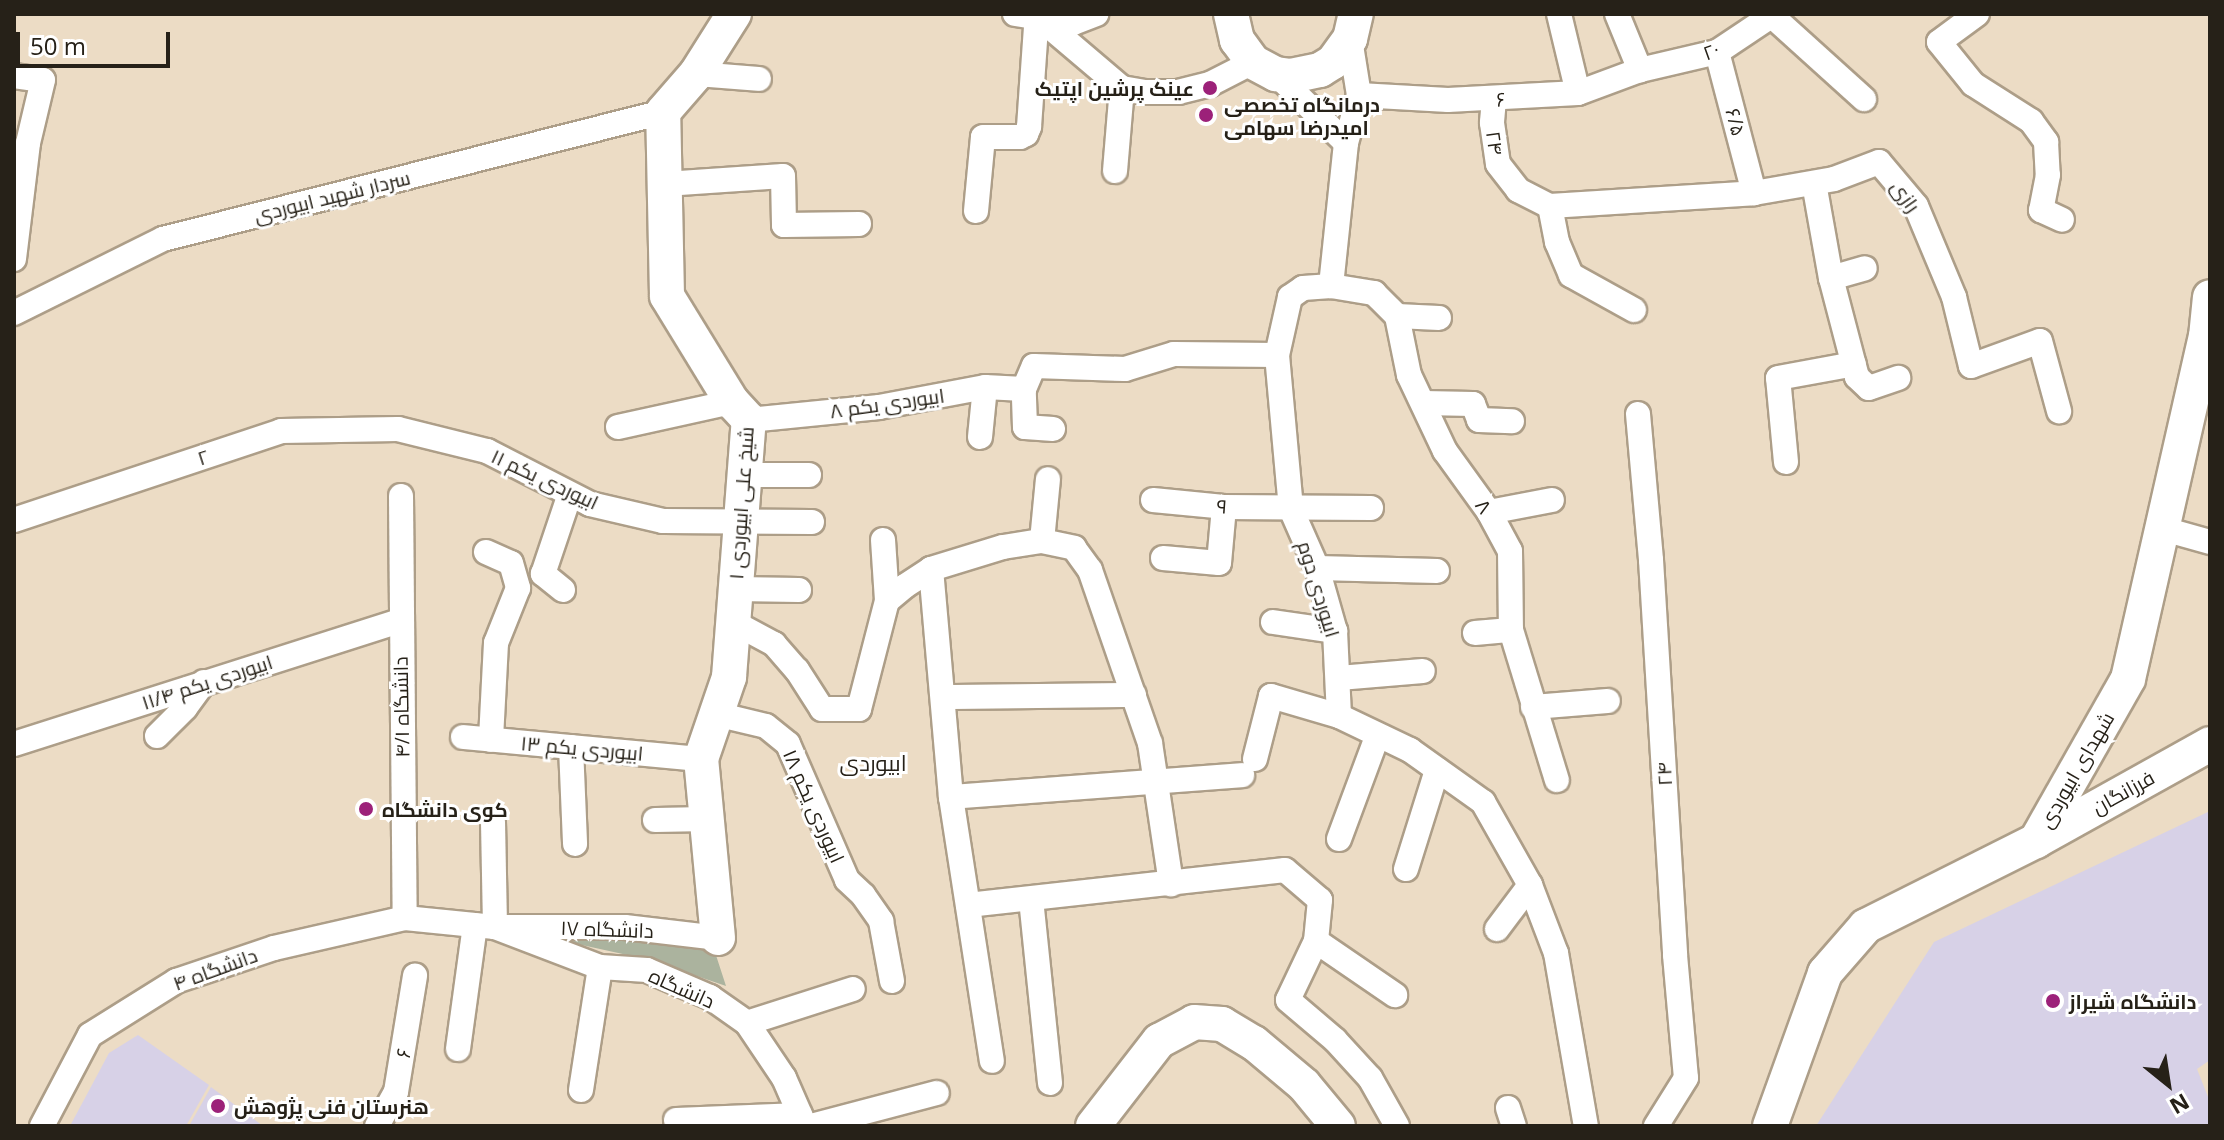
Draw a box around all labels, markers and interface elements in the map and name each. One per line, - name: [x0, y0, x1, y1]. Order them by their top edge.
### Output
- scale bar: [20, 16, 174, 66]
- text: 50 m: [30, 29, 86, 62]
- street label: ۲۰: [1700, 37, 1722, 65]
- place label: عینک پرشین اپتیک: [1035, 76, 1194, 100]
- marker: عینک پرشین اپتیک: [1201, 79, 1219, 97]
- street label: ۶: [1495, 87, 1507, 111]
- place label: درمانگاه تخصصی امیدرضا سهامی: [1224, 92, 1380, 139]
- marker: درمانگاه تخصصی امیدرضا سهامی: [1195, 104, 1217, 126]
- street label: ۶/۵: [1721, 105, 1751, 139]
- street label: ۲۴: [1481, 130, 1509, 156]
- street label: سردار شهید ابیوردی: [251, 165, 413, 227]
- street label: رازی: [1886, 175, 1926, 217]
- street label: ۸ ابیوردی یکم: [828, 383, 946, 423]
- street label: شیخ علی ابیوردی ۱: [724, 426, 758, 580]
- street label: ۲: [194, 444, 212, 470]
- street label: ۱۱ ابیوردی یکم: [488, 444, 602, 514]
- street label: ۹: [1216, 494, 1228, 518]
- street label: ۸: [1471, 494, 1497, 518]
- street label: ابیوردی دوم: [1293, 538, 1345, 640]
- street label: ۱۱/۴ ابیوردی یکم: [139, 650, 275, 714]
- street label: ۴/۱ دانشگاه: [388, 656, 414, 758]
- street label: شهدای ابیوردی: [2033, 708, 2119, 832]
- street label: ۱۳ ابیوردی یکم: [520, 731, 644, 765]
- street label: ۱۸ ابیوردی یکم: [778, 746, 850, 866]
- district label: ابیوردی: [839, 750, 907, 776]
- street label: ۲۴: [1651, 761, 1677, 787]
- street label: فرزانگان: [2088, 765, 2158, 819]
- place label: کوی دانشگاه: [382, 797, 508, 821]
- marker: کوی دانشگاه: [357, 800, 375, 818]
- street label: ۱۷ دانشگاه: [560, 915, 654, 943]
- street label: ۴ دانشگاه: [170, 943, 260, 995]
- street label: دانشگاه: [645, 963, 719, 1013]
- place label: دانشگاه شیراز: [2069, 989, 2196, 1013]
- marker: دانشگاه شیراز: [2044, 992, 2062, 1010]
- north arrow: [2128, 1044, 2208, 1124]
- street label: ۶: [390, 1046, 416, 1060]
- text: N: [2165, 1087, 2195, 1122]
- place label: هنرستان فنی پژوهش: [234, 1094, 429, 1118]
- marker: هنرستان فنی پژوهش: [209, 1097, 227, 1115]

